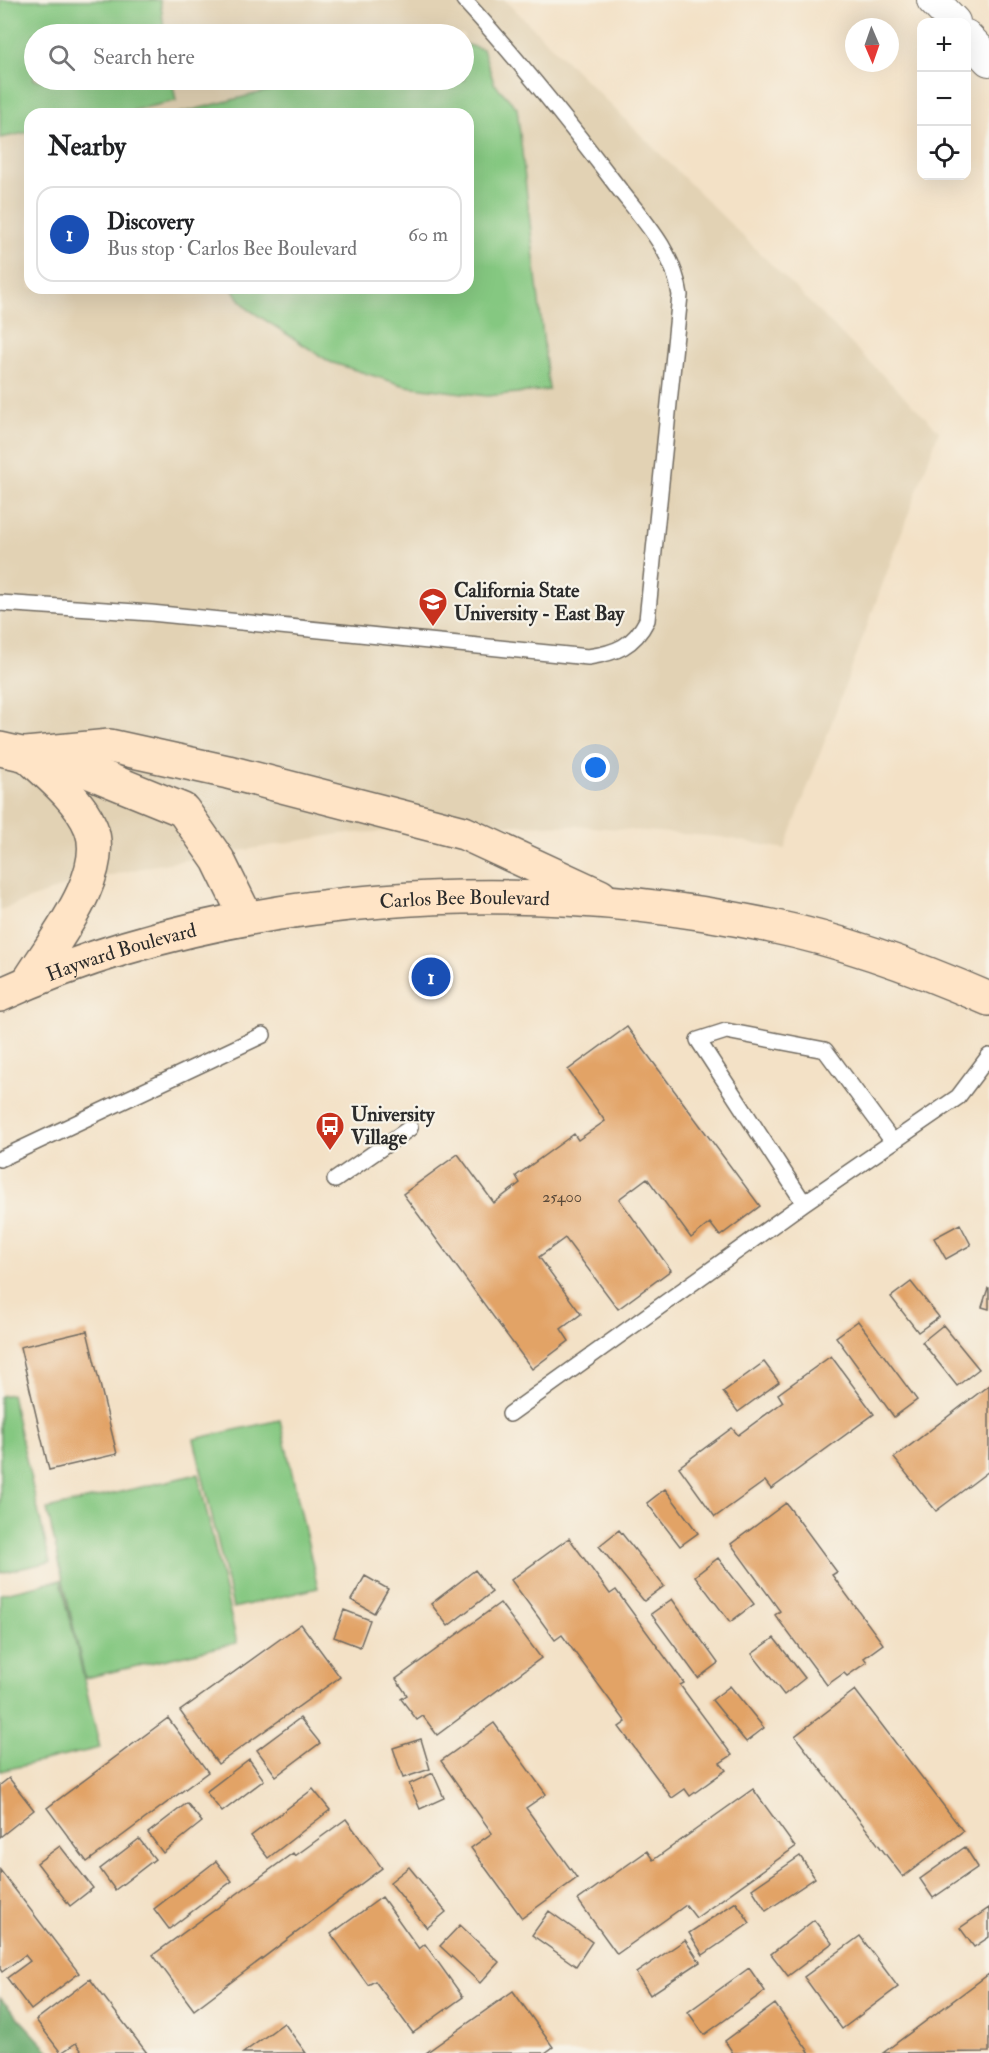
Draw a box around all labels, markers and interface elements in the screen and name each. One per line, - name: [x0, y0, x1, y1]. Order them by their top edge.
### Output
- north arrow: [845, 18, 899, 72]
- map controls: [917, 18, 971, 180]
- button: +: [917, 18, 971, 72]
- search box: [24, 24, 474, 90]
- icon: search: [45, 41, 78, 74]
- text: Search here: [93, 43, 195, 71]
- button: −: [917, 72, 971, 126]
- button: locate: [917, 126, 971, 180]
- text: Nearby: [48, 131, 126, 163]
- text: Discovery: [107, 208, 194, 236]
- text: 1: [66, 222, 73, 247]
- text: 60 m: [408, 222, 448, 247]
- text: Bus stop · Carlos Bee Boulevard: [107, 236, 357, 261]
- place label: California State University - East Bay: [454, 578, 626, 627]
- school or university icon: California State University - East Bay: [417, 586, 449, 628]
- your location: [581, 753, 610, 782]
- street label: Carlos Bee Boulevard: [379, 885, 550, 914]
- street label: Hayward Boulevard: [43, 918, 199, 987]
- pin: 1: [412, 954, 450, 1000]
- place label: University Village: [350, 1102, 436, 1151]
- bus stop icon: University Village: [314, 1110, 346, 1152]
- house number: 25400: [542, 1187, 582, 1207]

